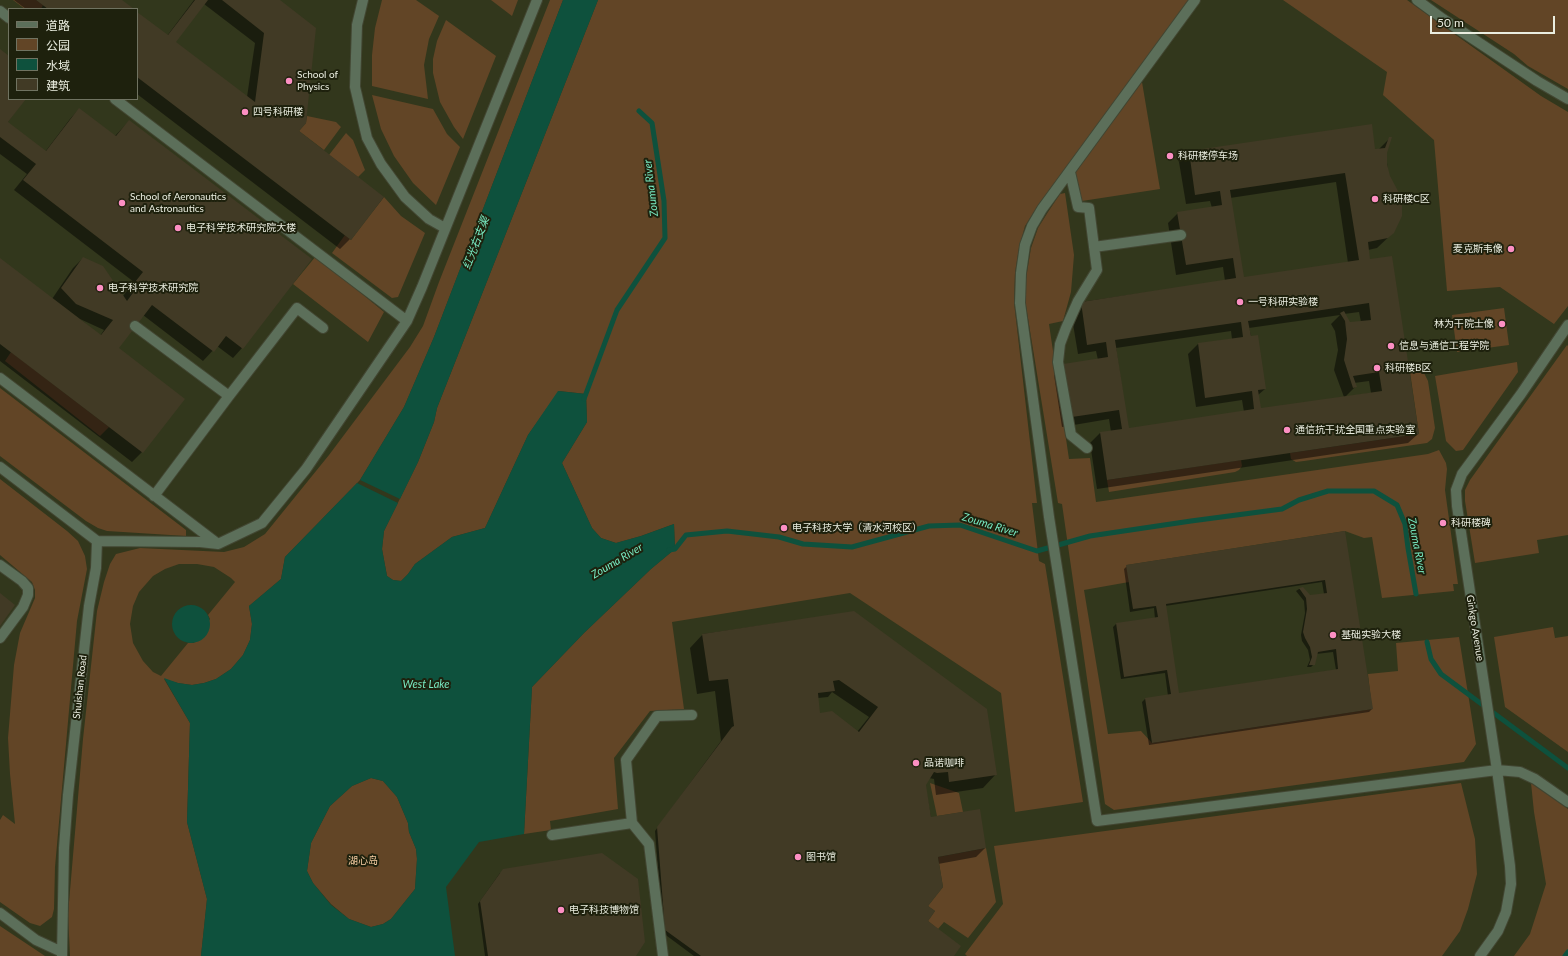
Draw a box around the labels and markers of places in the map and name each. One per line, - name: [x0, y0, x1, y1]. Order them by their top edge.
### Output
- place label: School of Physics: [297, 69, 338, 92]
- marker: School of Physics: [284, 76, 294, 86]
- place label: 四号科研楼: [253, 106, 303, 118]
- marker: 四号科研楼: [240, 107, 250, 117]
- place label: 科研楼停车场: [1178, 150, 1238, 162]
- marker: 科研楼停车场: [1165, 151, 1175, 161]
- place label: School of Aeronautics and Astronautics: [130, 191, 226, 214]
- place label: 科研楼C区: [1383, 193, 1430, 205]
- marker: 科研楼C区: [1370, 194, 1380, 204]
- marker: School of Aeronautics and Astronautics: [117, 198, 127, 208]
- place label: 电子科学技术研究院大楼: [186, 222, 296, 234]
- marker: 电子科学技术研究院大楼: [173, 223, 183, 233]
- place label: 麦克斯韦像: [1453, 243, 1503, 255]
- marker: 麦克斯韦像: [1506, 244, 1516, 254]
- place label: 电子科学技术研究院: [108, 282, 198, 294]
- marker: 电子科学技术研究院: [95, 283, 105, 293]
- place label: 一号科研实验楼: [1248, 296, 1318, 308]
- marker: 一号科研实验楼: [1235, 297, 1245, 307]
- place label: 林为干院士像: [1434, 318, 1494, 330]
- marker: 林为干院士像: [1497, 319, 1507, 329]
- place label: 信息与通信工程学院: [1399, 340, 1489, 352]
- marker: 信息与通信工程学院: [1386, 341, 1396, 351]
- place label: 科研楼B区: [1385, 362, 1431, 374]
- marker: 科研楼B区: [1372, 363, 1382, 373]
- place label: 通信抗干扰全国重点实验室: [1295, 424, 1415, 436]
- marker: 通信抗干扰全国重点实验室: [1282, 425, 1292, 435]
- place label: 科研楼碑: [1451, 517, 1491, 529]
- marker: 科研楼碑: [1438, 518, 1448, 528]
- place label: 电子科技大学（清水河校区）: [792, 522, 922, 534]
- marker: 电子科技大学（清水河校区）: [779, 523, 789, 533]
- place label: 基础实验大楼: [1341, 629, 1401, 641]
- marker: 基础实验大楼: [1328, 630, 1338, 640]
- place label: 品诺咖啡: [924, 757, 964, 769]
- marker: 品诺咖啡: [911, 758, 921, 768]
- place label: 图书馆: [806, 851, 836, 863]
- marker: 图书馆: [793, 852, 803, 862]
- place label: 电子科技博物馆: [569, 904, 639, 916]
- marker: 电子科技博物馆: [556, 905, 566, 915]

